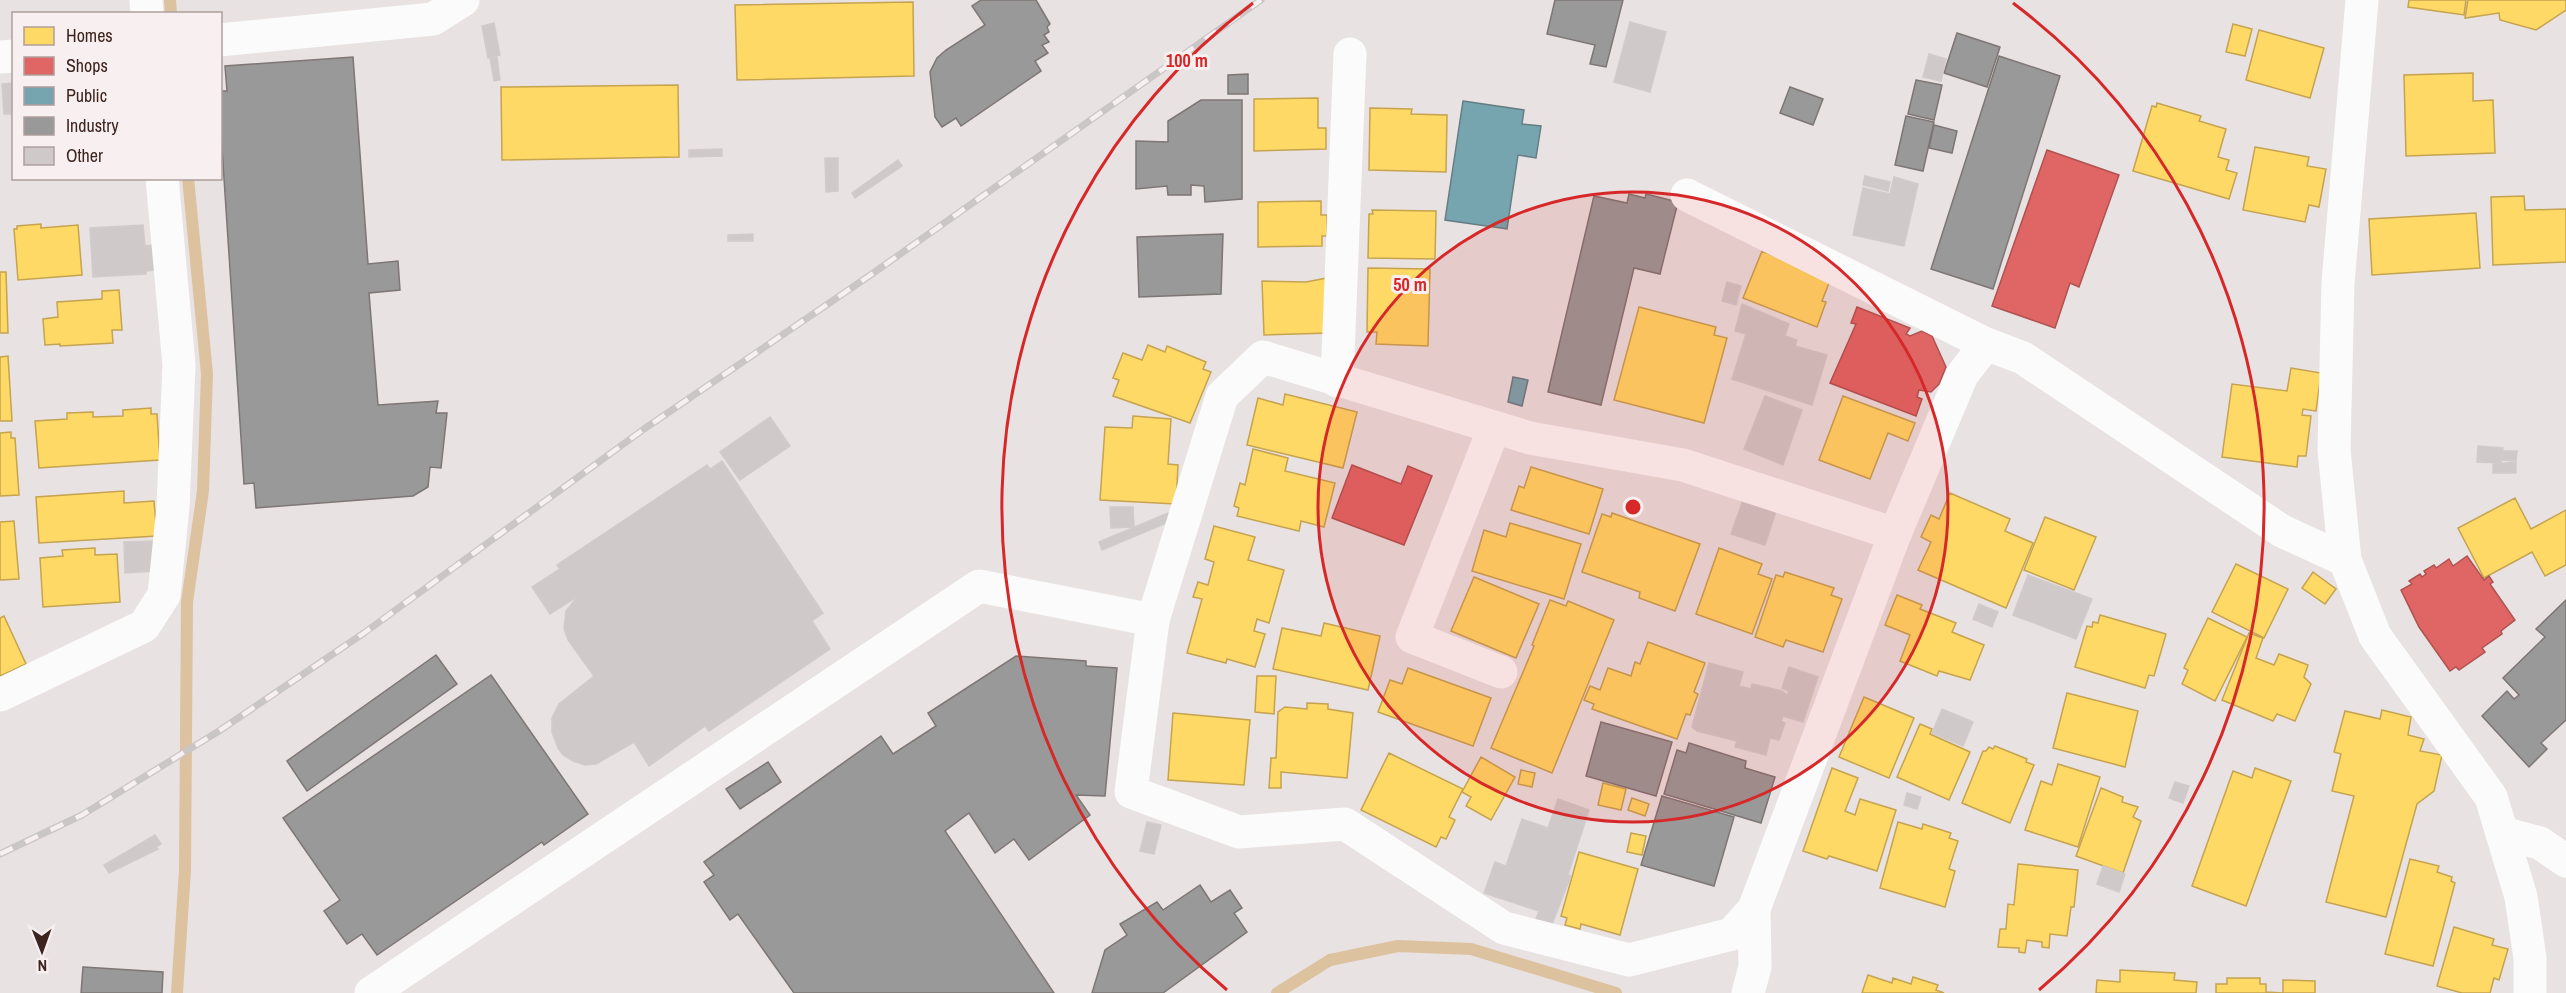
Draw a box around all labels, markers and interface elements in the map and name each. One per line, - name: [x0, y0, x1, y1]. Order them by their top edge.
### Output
- legend: [12, 12, 222, 180]
- text: Homes: [66, 23, 113, 48]
- text: 100 m: [1166, 48, 1208, 73]
- text: Shops: [66, 53, 108, 78]
- text: Public: [66, 83, 107, 108]
- text: Industry: [66, 113, 119, 138]
- text: Other: [66, 143, 103, 168]
- text: 50 m: [1393, 272, 1427, 297]
- centre of rings: [1623, 497, 1643, 517]
- north arrow: [12, 921, 72, 981]
- text: N: [37, 955, 47, 977]

